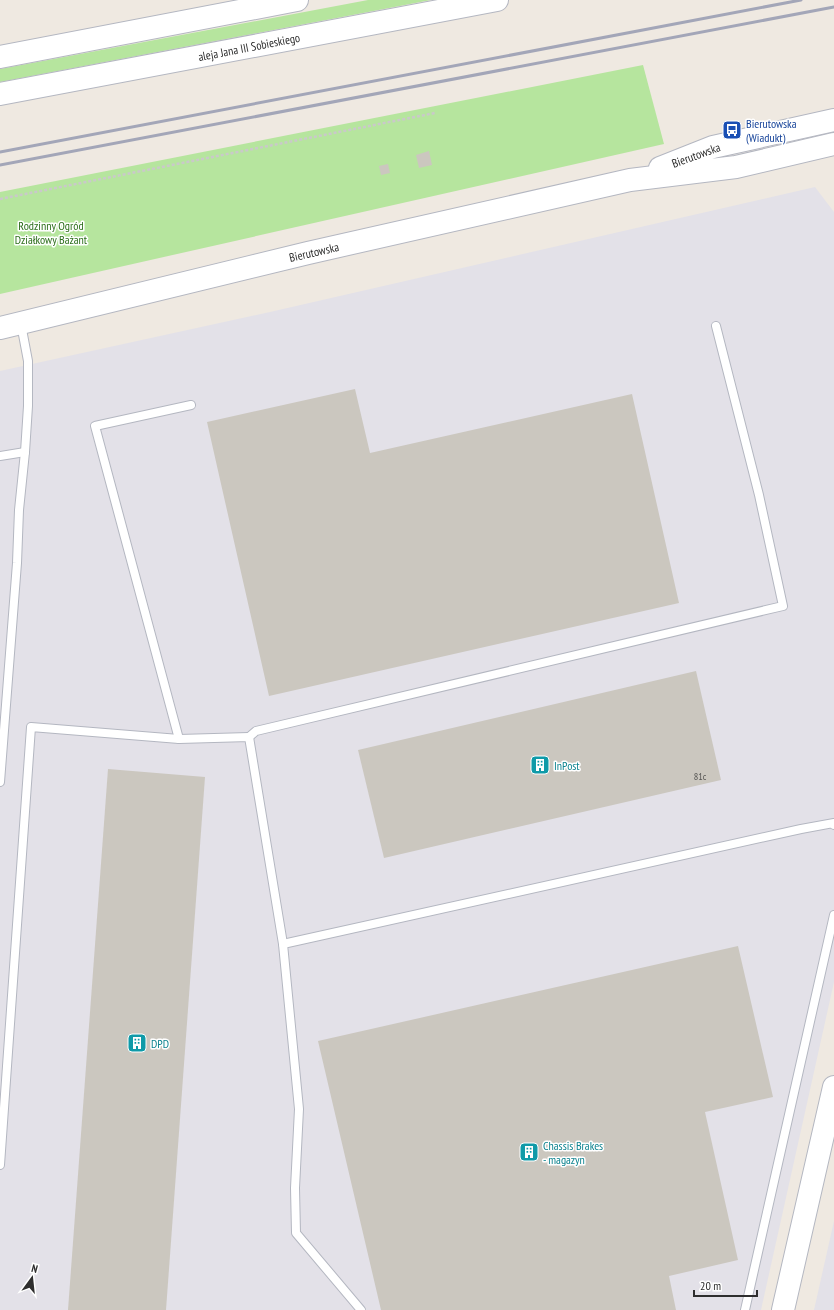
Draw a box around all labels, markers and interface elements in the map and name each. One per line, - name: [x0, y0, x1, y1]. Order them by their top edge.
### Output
- street label: aleja Jana III Sobieskiego: [197, 30, 301, 64]
- place label: Bierutowska (Wiadukt): [746, 116, 797, 145]
- bus stop icon: Bierutowska (Wiadukt): [721, 119, 743, 141]
- street label: Bierutowska: [670, 139, 723, 171]
- park label: Rodzinny Ogród Działkowy Bażant: [15, 218, 88, 247]
- street label: Bierutowska: [288, 239, 341, 265]
- building icon: InPost: [529, 754, 551, 776]
- place label: InPost: [554, 758, 580, 773]
- house number: 81c: [694, 770, 707, 783]
- building icon: DPD: [126, 1032, 148, 1054]
- place label: DPD: [151, 1036, 169, 1051]
- place label: Chassis Brakes - magazyn: [543, 1138, 603, 1167]
- building icon: Chassis Brakes - magazyn: [518, 1141, 540, 1163]
- north arrow: [12, 1258, 52, 1298]
- text: N: [30, 1261, 39, 1276]
- scale bar: [694, 1272, 757, 1298]
- text: 20 m: [700, 1278, 721, 1293]

